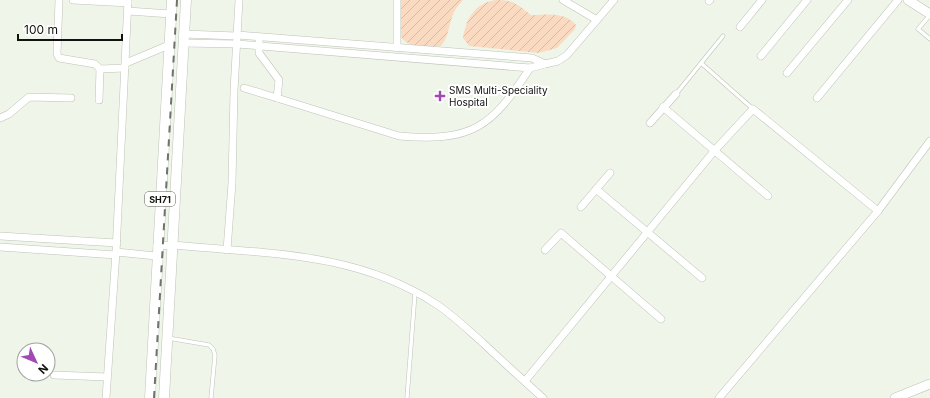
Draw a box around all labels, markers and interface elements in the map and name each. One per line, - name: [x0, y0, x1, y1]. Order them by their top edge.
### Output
- scale bar: [18, 16, 122, 42]
- text: 100 m: [24, 22, 58, 37]
- place label: SMS Multi-Speciality Hospital: [449, 84, 548, 108]
- marker: SMS Multi-Speciality Hospital: [434, 90, 446, 102]
- road number: SH71: [145, 192, 175, 206]
- north arrow: [16, 342, 56, 382]
- text: N: [35, 361, 51, 377]

